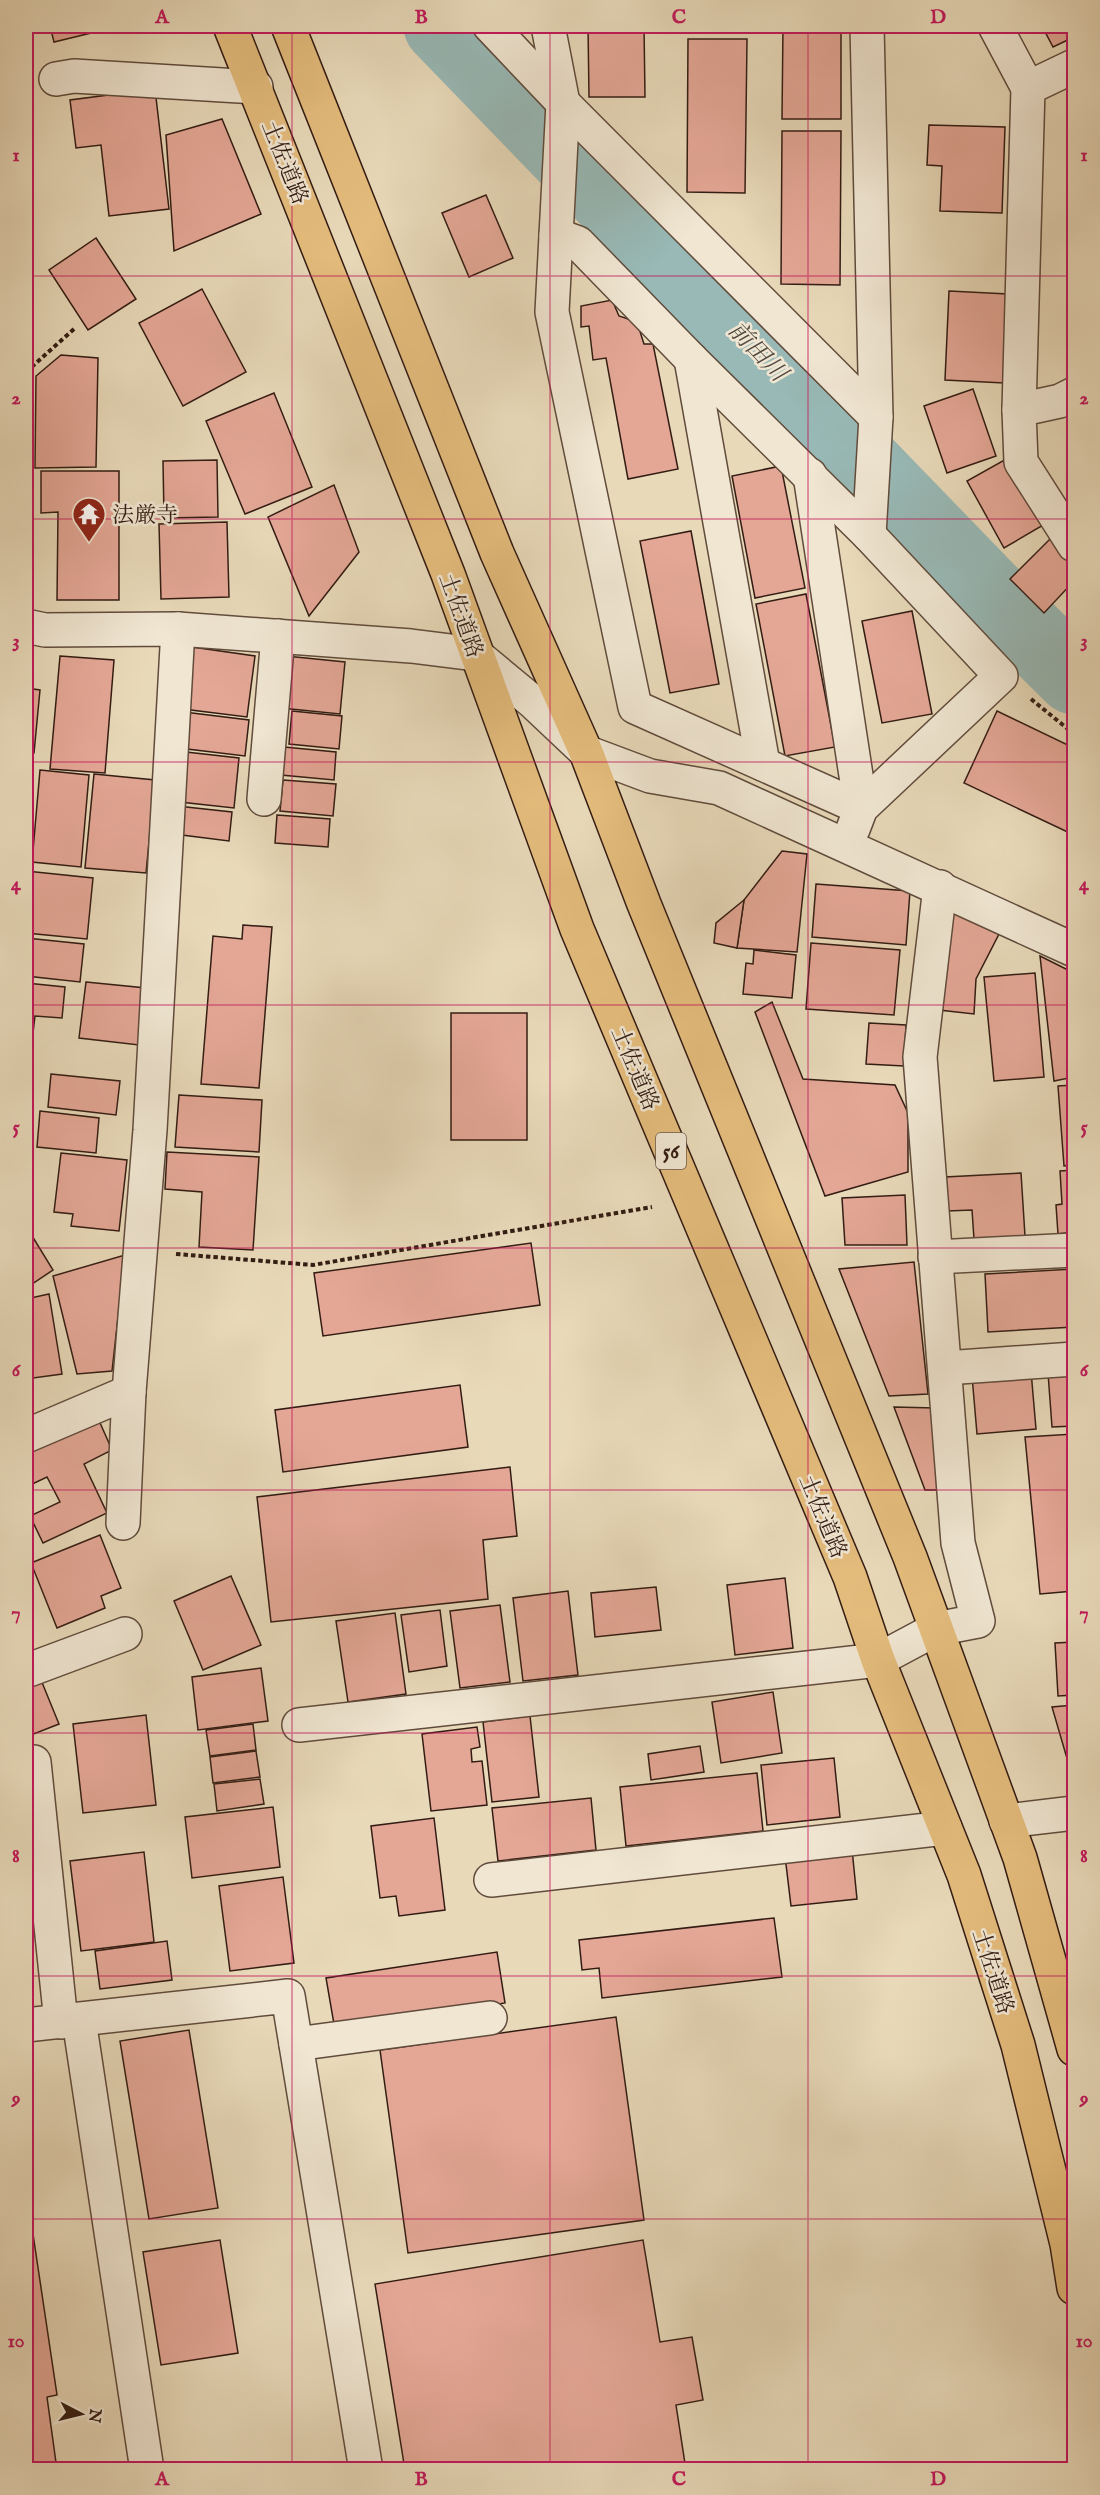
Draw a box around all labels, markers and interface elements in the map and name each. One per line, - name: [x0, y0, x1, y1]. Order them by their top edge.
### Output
- text: A: [154, 5, 170, 30]
- text: B: [414, 5, 428, 30]
- text: C: [672, 5, 686, 30]
- text: D: [930, 5, 946, 30]
- street label: 土佐道路: [255, 117, 314, 209]
- text: 1: [12, 143, 20, 168]
- text: 1: [1080, 143, 1088, 168]
- water label: 前田川: [721, 315, 795, 391]
- text: 2: [11, 386, 21, 411]
- text: 2: [1079, 386, 1089, 411]
- temple icon: 法厳寺: [71, 496, 107, 543]
- place label: 法厳寺: [112, 502, 178, 530]
- street label: 土佐道路: [432, 570, 488, 662]
- text: 3: [12, 629, 20, 654]
- text: 3: [1080, 629, 1088, 654]
- text: 4: [11, 872, 22, 897]
- text: 4: [1079, 872, 1090, 897]
- street label: 土佐道路: [604, 1023, 664, 1115]
- text: 5: [12, 1115, 20, 1140]
- text: 5: [1080, 1115, 1088, 1140]
- road number: 56: [656, 1133, 686, 1169]
- text: 6: [12, 1358, 22, 1383]
- text: 6: [1080, 1358, 1090, 1383]
- street label: 土佐道路: [792, 1471, 852, 1563]
- text: 7: [11, 1601, 21, 1626]
- text: 7: [1079, 1601, 1089, 1626]
- text: 8: [12, 1844, 20, 1869]
- text: 8: [1080, 1844, 1088, 1869]
- street label: 土佐道路: [965, 1925, 1019, 2018]
- text: 9: [11, 2086, 21, 2111]
- text: 9: [1079, 2086, 1089, 2111]
- text: 10: [7, 2329, 25, 2354]
- text: 10: [1075, 2329, 1093, 2354]
- north arrow: [51, 2384, 111, 2444]
- text: N: [83, 2407, 105, 2424]
- text: A: [154, 2467, 170, 2492]
- text: B: [414, 2467, 428, 2492]
- text: C: [672, 2467, 686, 2492]
- text: D: [930, 2467, 946, 2492]

